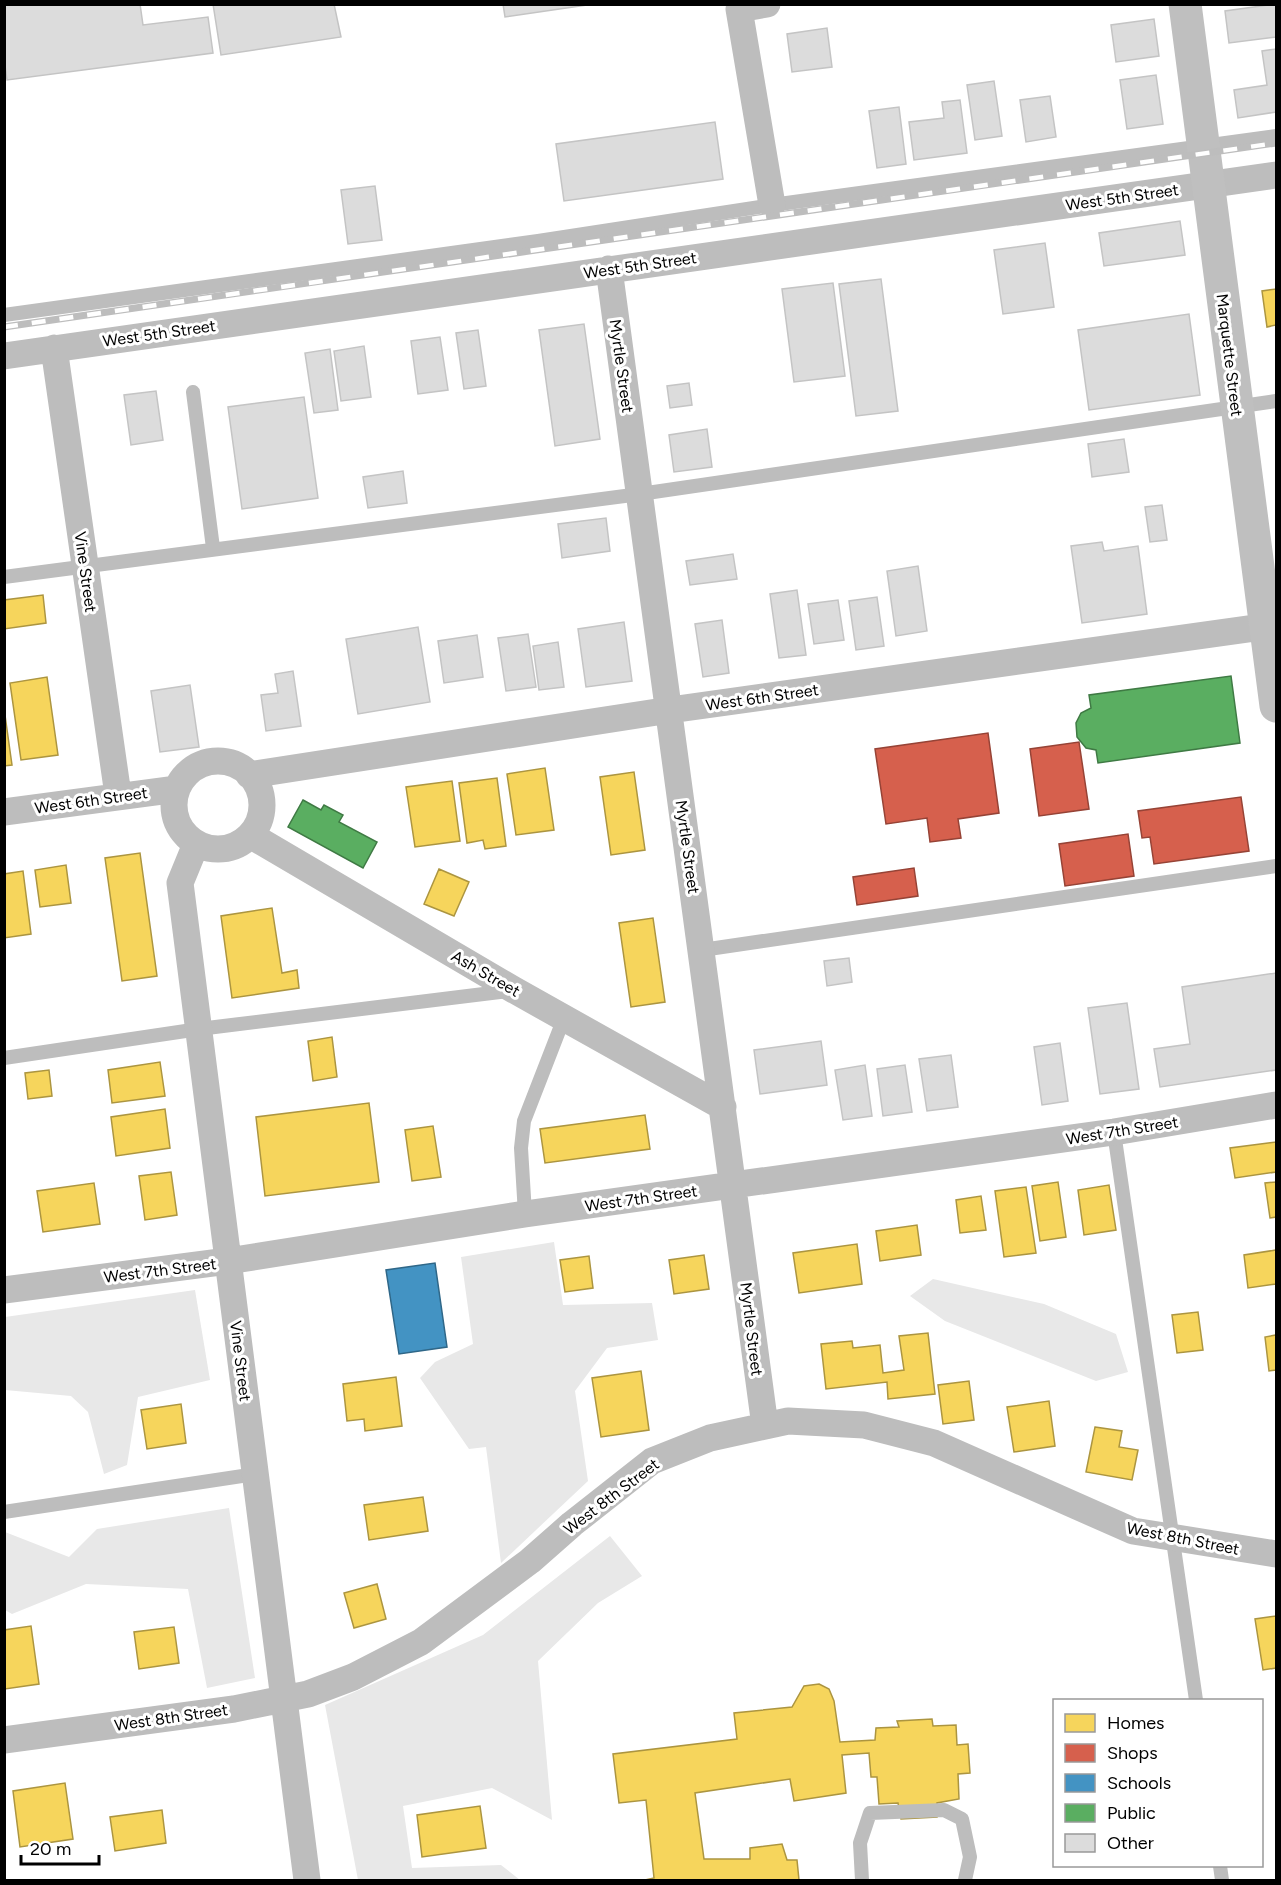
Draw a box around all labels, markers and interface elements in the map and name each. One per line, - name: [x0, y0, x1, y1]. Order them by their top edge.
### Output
- street label: West 5th Street: [1064, 180, 1180, 215]
- street label: West 5th Street: [582, 248, 698, 283]
- street label: Marquette Street: [1213, 293, 1246, 418]
- street label: West 5th Street: [101, 316, 217, 351]
- street label: Myrtle Street: [606, 318, 637, 414]
- street label: Vine Street: [70, 531, 101, 614]
- street label: West 6th Street: [704, 680, 820, 715]
- street label: West 6th Street: [33, 783, 149, 818]
- street label: Myrtle Street: [672, 799, 703, 895]
- street label: Ash Street: [448, 946, 523, 1001]
- street label: West 7th Street: [1065, 1112, 1179, 1149]
- street label: West 7th Street: [584, 1181, 698, 1216]
- street label: West 7th Street: [103, 1254, 217, 1287]
- street label: Myrtle Street: [736, 1281, 767, 1377]
- street label: Vine Street: [226, 1320, 255, 1403]
- street label: West 8th Street: [560, 1454, 663, 1538]
- street label: West 8th Street: [1125, 1518, 1241, 1559]
- legend: [1053, 1699, 1263, 1867]
- street label: West 8th Street: [113, 1700, 229, 1735]
- text: Homes: [1107, 1712, 1165, 1734]
- text: Shops: [1107, 1742, 1158, 1764]
- text: Schools: [1107, 1772, 1171, 1794]
- text: Public: [1107, 1802, 1156, 1824]
- scale bar: [21, 1828, 99, 1866]
- text: Other: [1107, 1832, 1154, 1854]
- text: 20 m: [30, 1838, 71, 1860]

